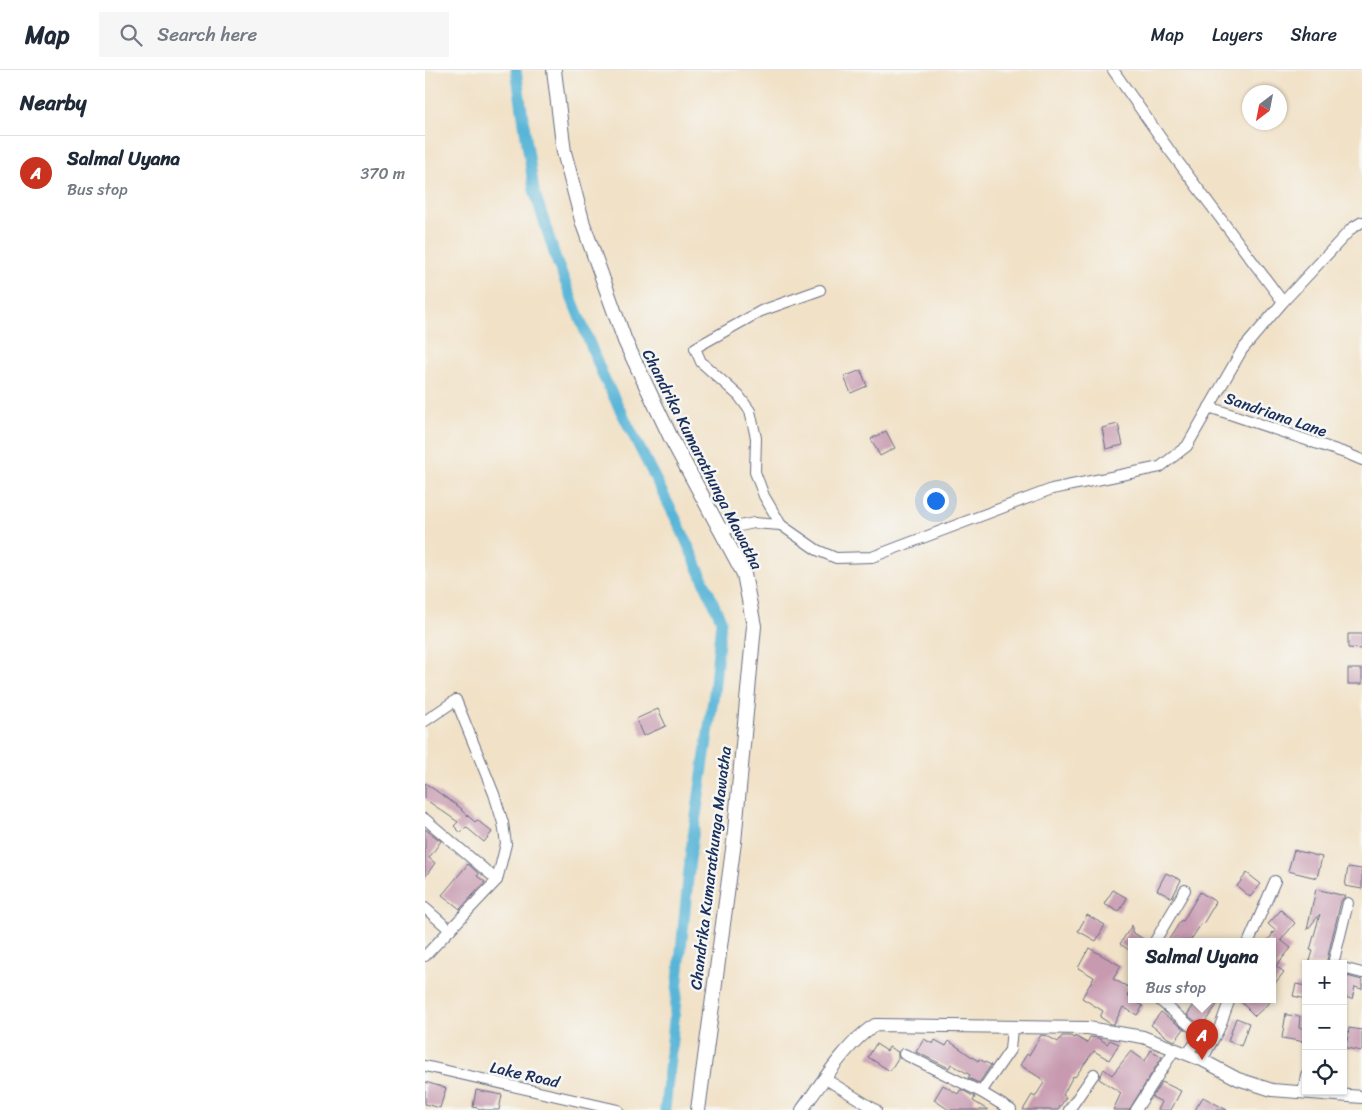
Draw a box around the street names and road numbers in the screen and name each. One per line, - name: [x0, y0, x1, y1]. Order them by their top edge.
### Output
- street label: Chandrika Kumarathunga Mawatha: [634, 344, 771, 576]
- street label: Sandriana Lane: [1221, 383, 1331, 446]
- street label: Chandrika Kumarathunga Mawatha: [681, 744, 740, 991]
- street label: Lake Road: [487, 1052, 564, 1097]

